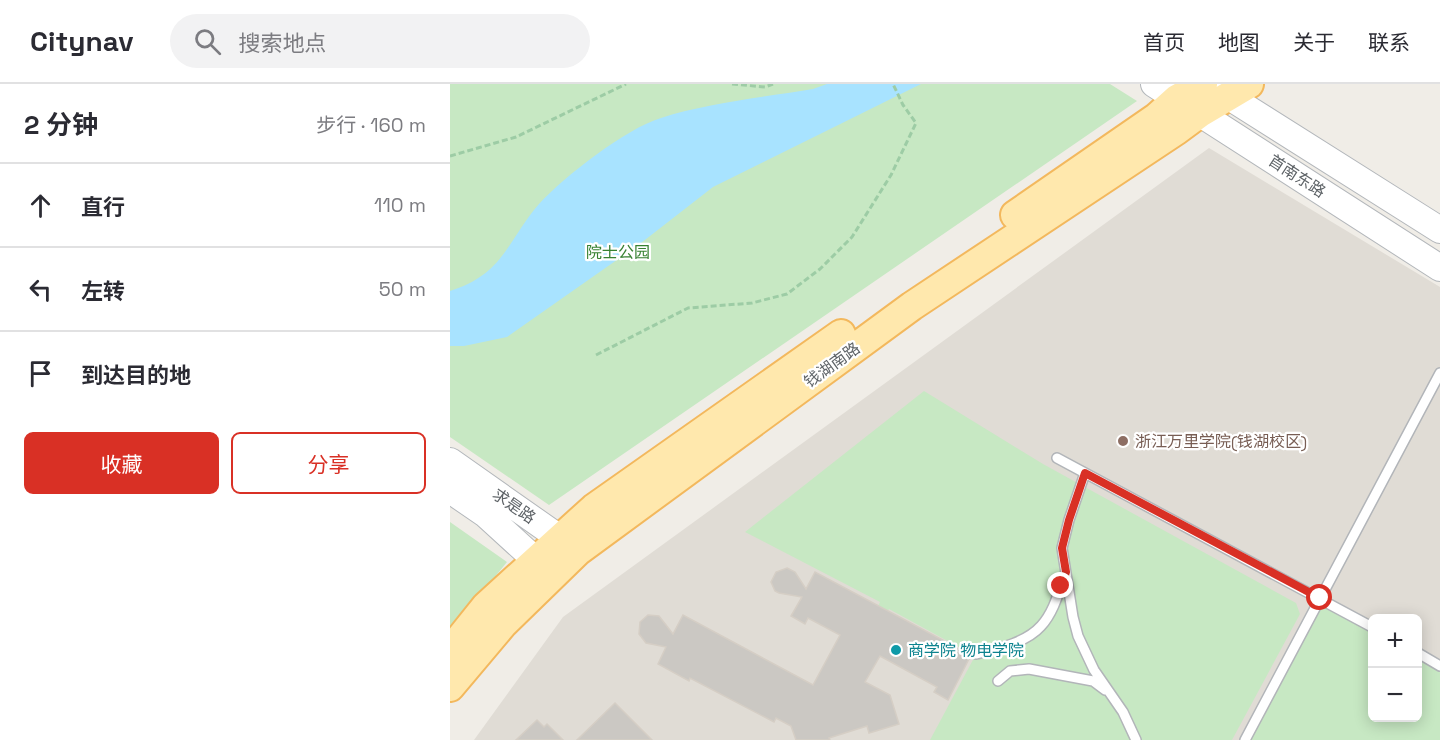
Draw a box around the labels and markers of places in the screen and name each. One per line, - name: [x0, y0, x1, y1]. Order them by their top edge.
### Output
- place label: 浙江万里学院(钱湖校区): [1135, 431, 1307, 452]
- marker: 浙江万里学院(钱湖校区): [1116, 434, 1130, 448]
- place label: 商学院 物电学院: [908, 640, 1024, 661]
- marker: 商学院 物电学院: [889, 643, 903, 657]

